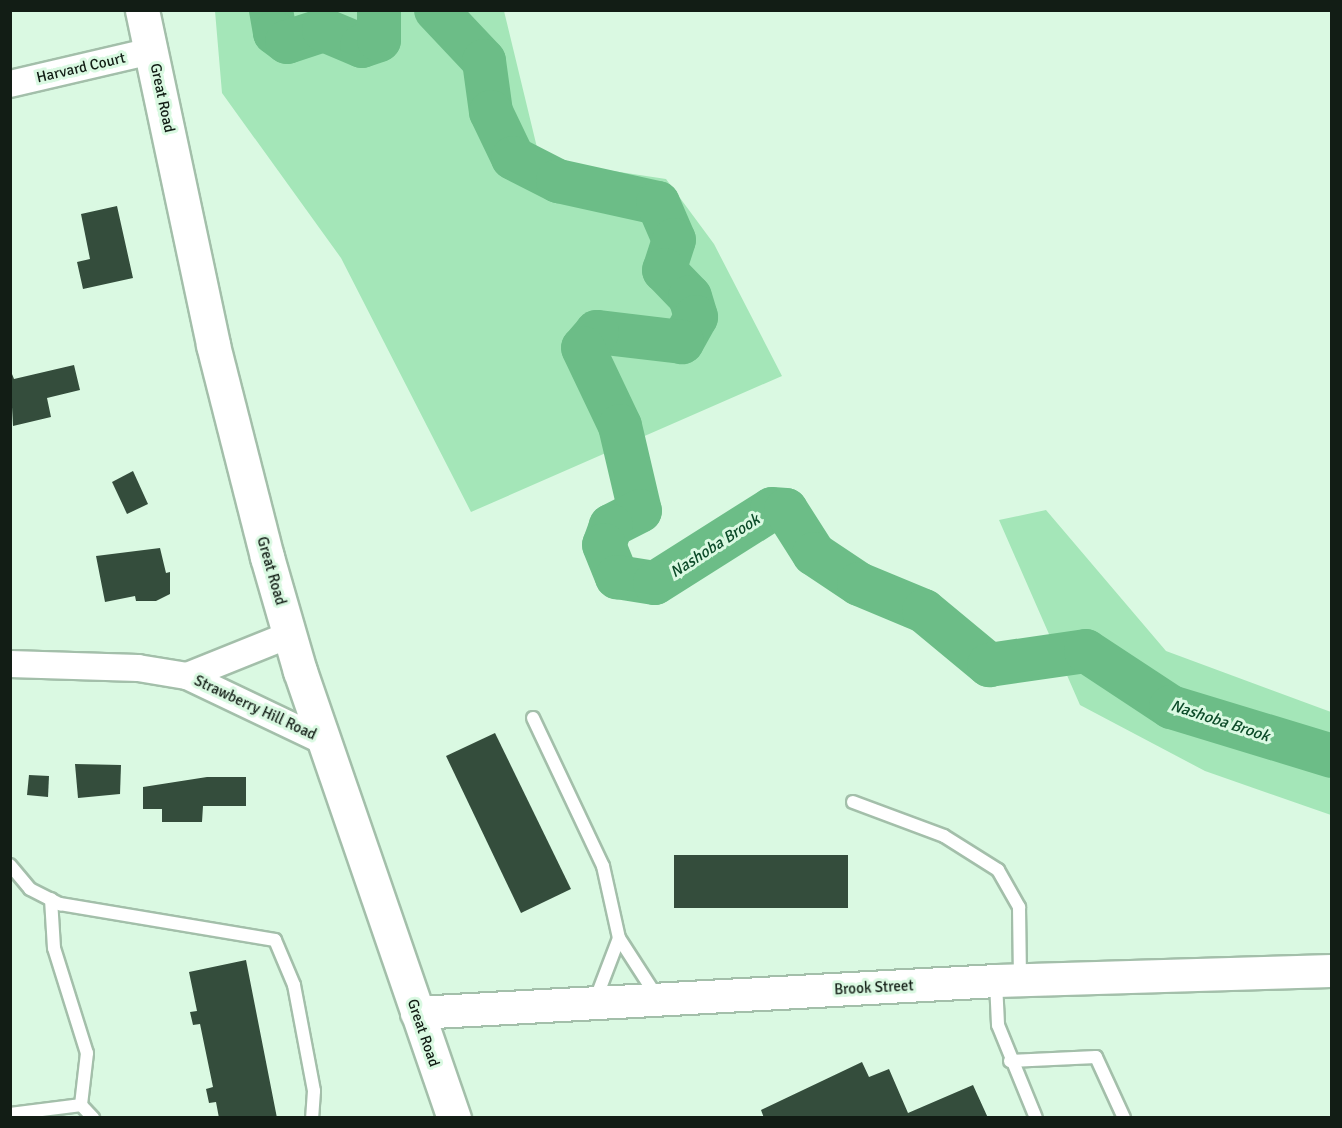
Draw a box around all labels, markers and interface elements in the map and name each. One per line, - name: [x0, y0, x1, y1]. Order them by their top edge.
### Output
- street label: Harvard Court: [35, 49, 127, 87]
- street label: Great Road: [146, 62, 178, 134]
- water label: Nashoba Brook: [667, 510, 763, 582]
- street label: Great Road: [253, 535, 289, 607]
- street label: Strawberry Hill Road: [191, 672, 319, 744]
- water label: Nashoba Brook: [1168, 696, 1272, 746]
- street label: Brook Street: [834, 977, 914, 999]
- street label: Great Road: [403, 997, 443, 1069]

